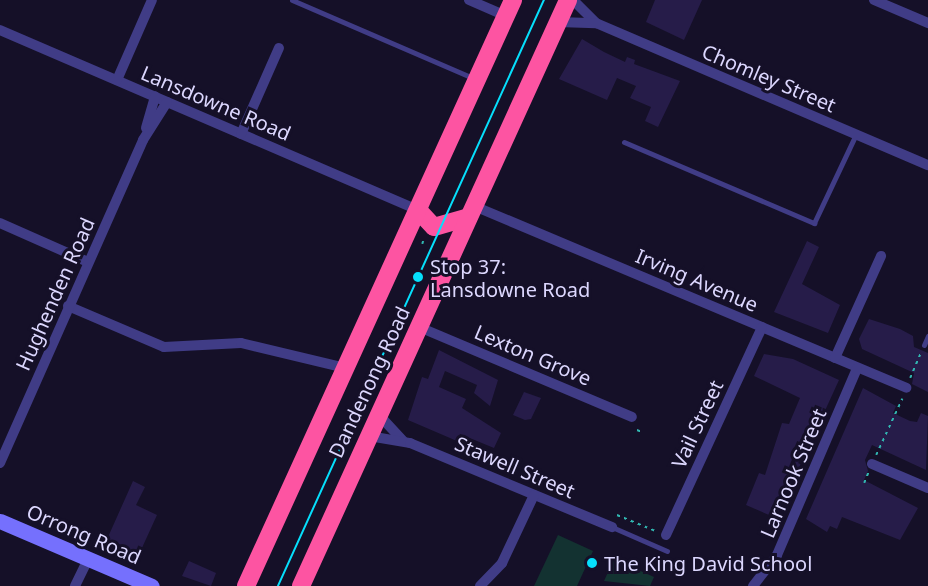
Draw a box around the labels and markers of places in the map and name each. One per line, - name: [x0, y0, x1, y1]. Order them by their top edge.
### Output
- place label: Stop 37: Lansdowne Road: [430, 254, 590, 301]
- marker: Stop 37: Lansdowne Road: [411, 270, 425, 284]
- place label: The King David School: [604, 551, 812, 575]
- marker: The King David School: [585, 556, 599, 570]

